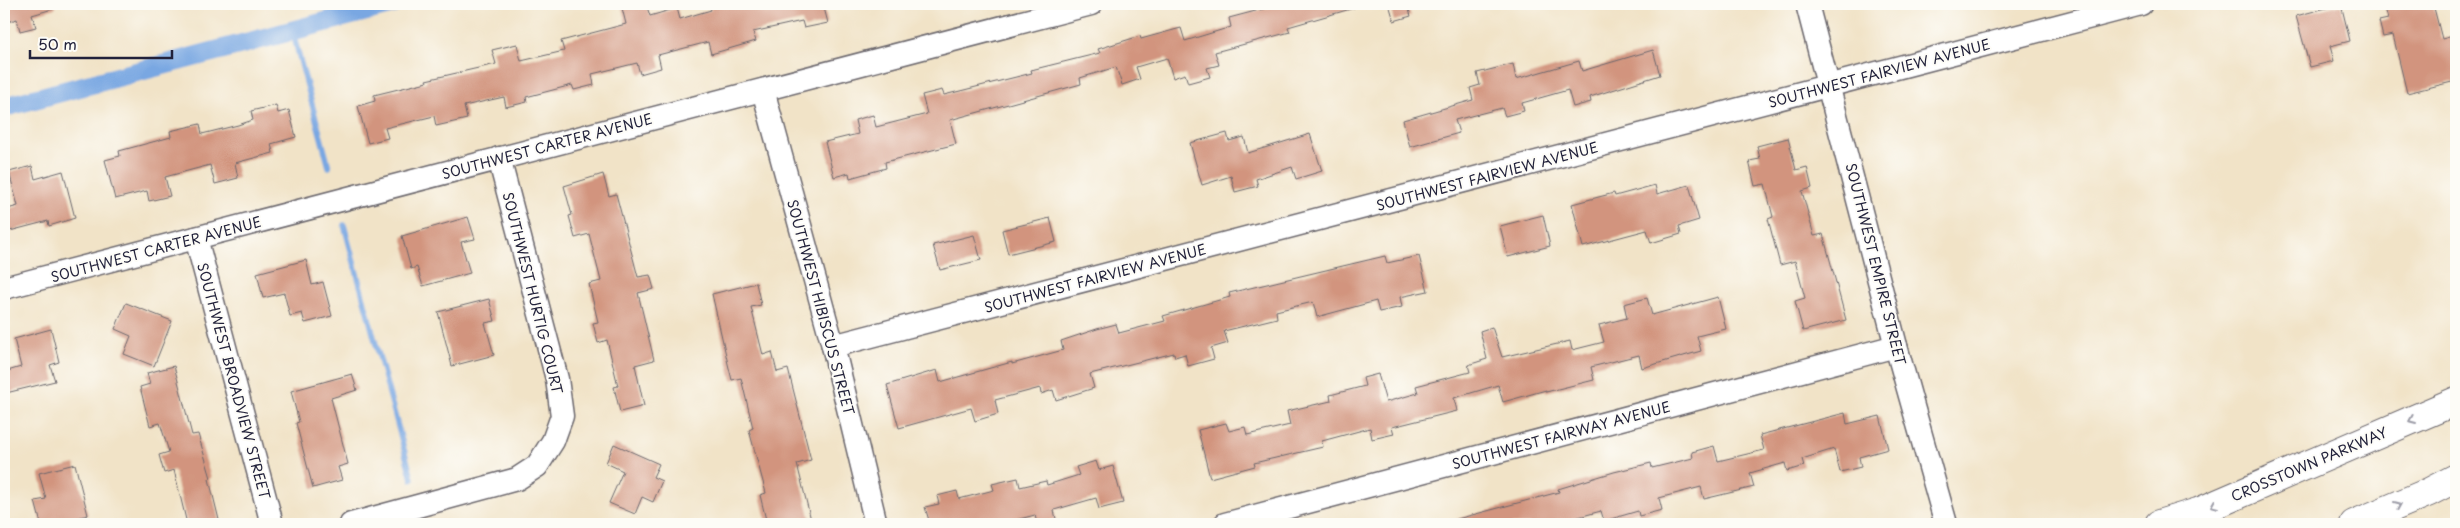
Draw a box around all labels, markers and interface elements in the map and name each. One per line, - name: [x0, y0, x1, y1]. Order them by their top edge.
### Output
- scale bar: [30, 28, 172, 60]
- text: 50 m: [38, 32, 77, 55]
- street label: SOUTHWEST FAIRVIEW AVENUE: [1766, 33, 1992, 113]
- street label: SOUTHWEST CARTER AVENUE: [439, 108, 655, 184]
- street label: SOUTHWEST FAIRVIEW AVENUE: [1374, 136, 1600, 216]
- street label: SOUTHWEST EMPIRE STREET: [1841, 161, 1911, 367]
- street label: SOUTHWEST HURTIG COURT: [498, 190, 568, 397]
- street label: SOUTHWEST HIBISCUS STREET: [782, 197, 860, 417]
- street label: SOUTHWEST CARTER AVENUE: [48, 211, 264, 287]
- street label: SOUTHWEST FAIRVIEW AVENUE: [982, 238, 1208, 318]
- street label: SOUTHWEST BROADVIEW STREET: [192, 260, 276, 502]
- street label: SOUTHWEST FAIRWAY AVENUE: [1450, 396, 1673, 474]
- one-way arrow: [2408, 414, 2416, 424]
- street label: CROSSTOWN PARKWAY: [2228, 422, 2390, 506]
- one-way arrow: [2210, 499, 2219, 510]
- one-way arrow: [2393, 501, 2402, 512]

